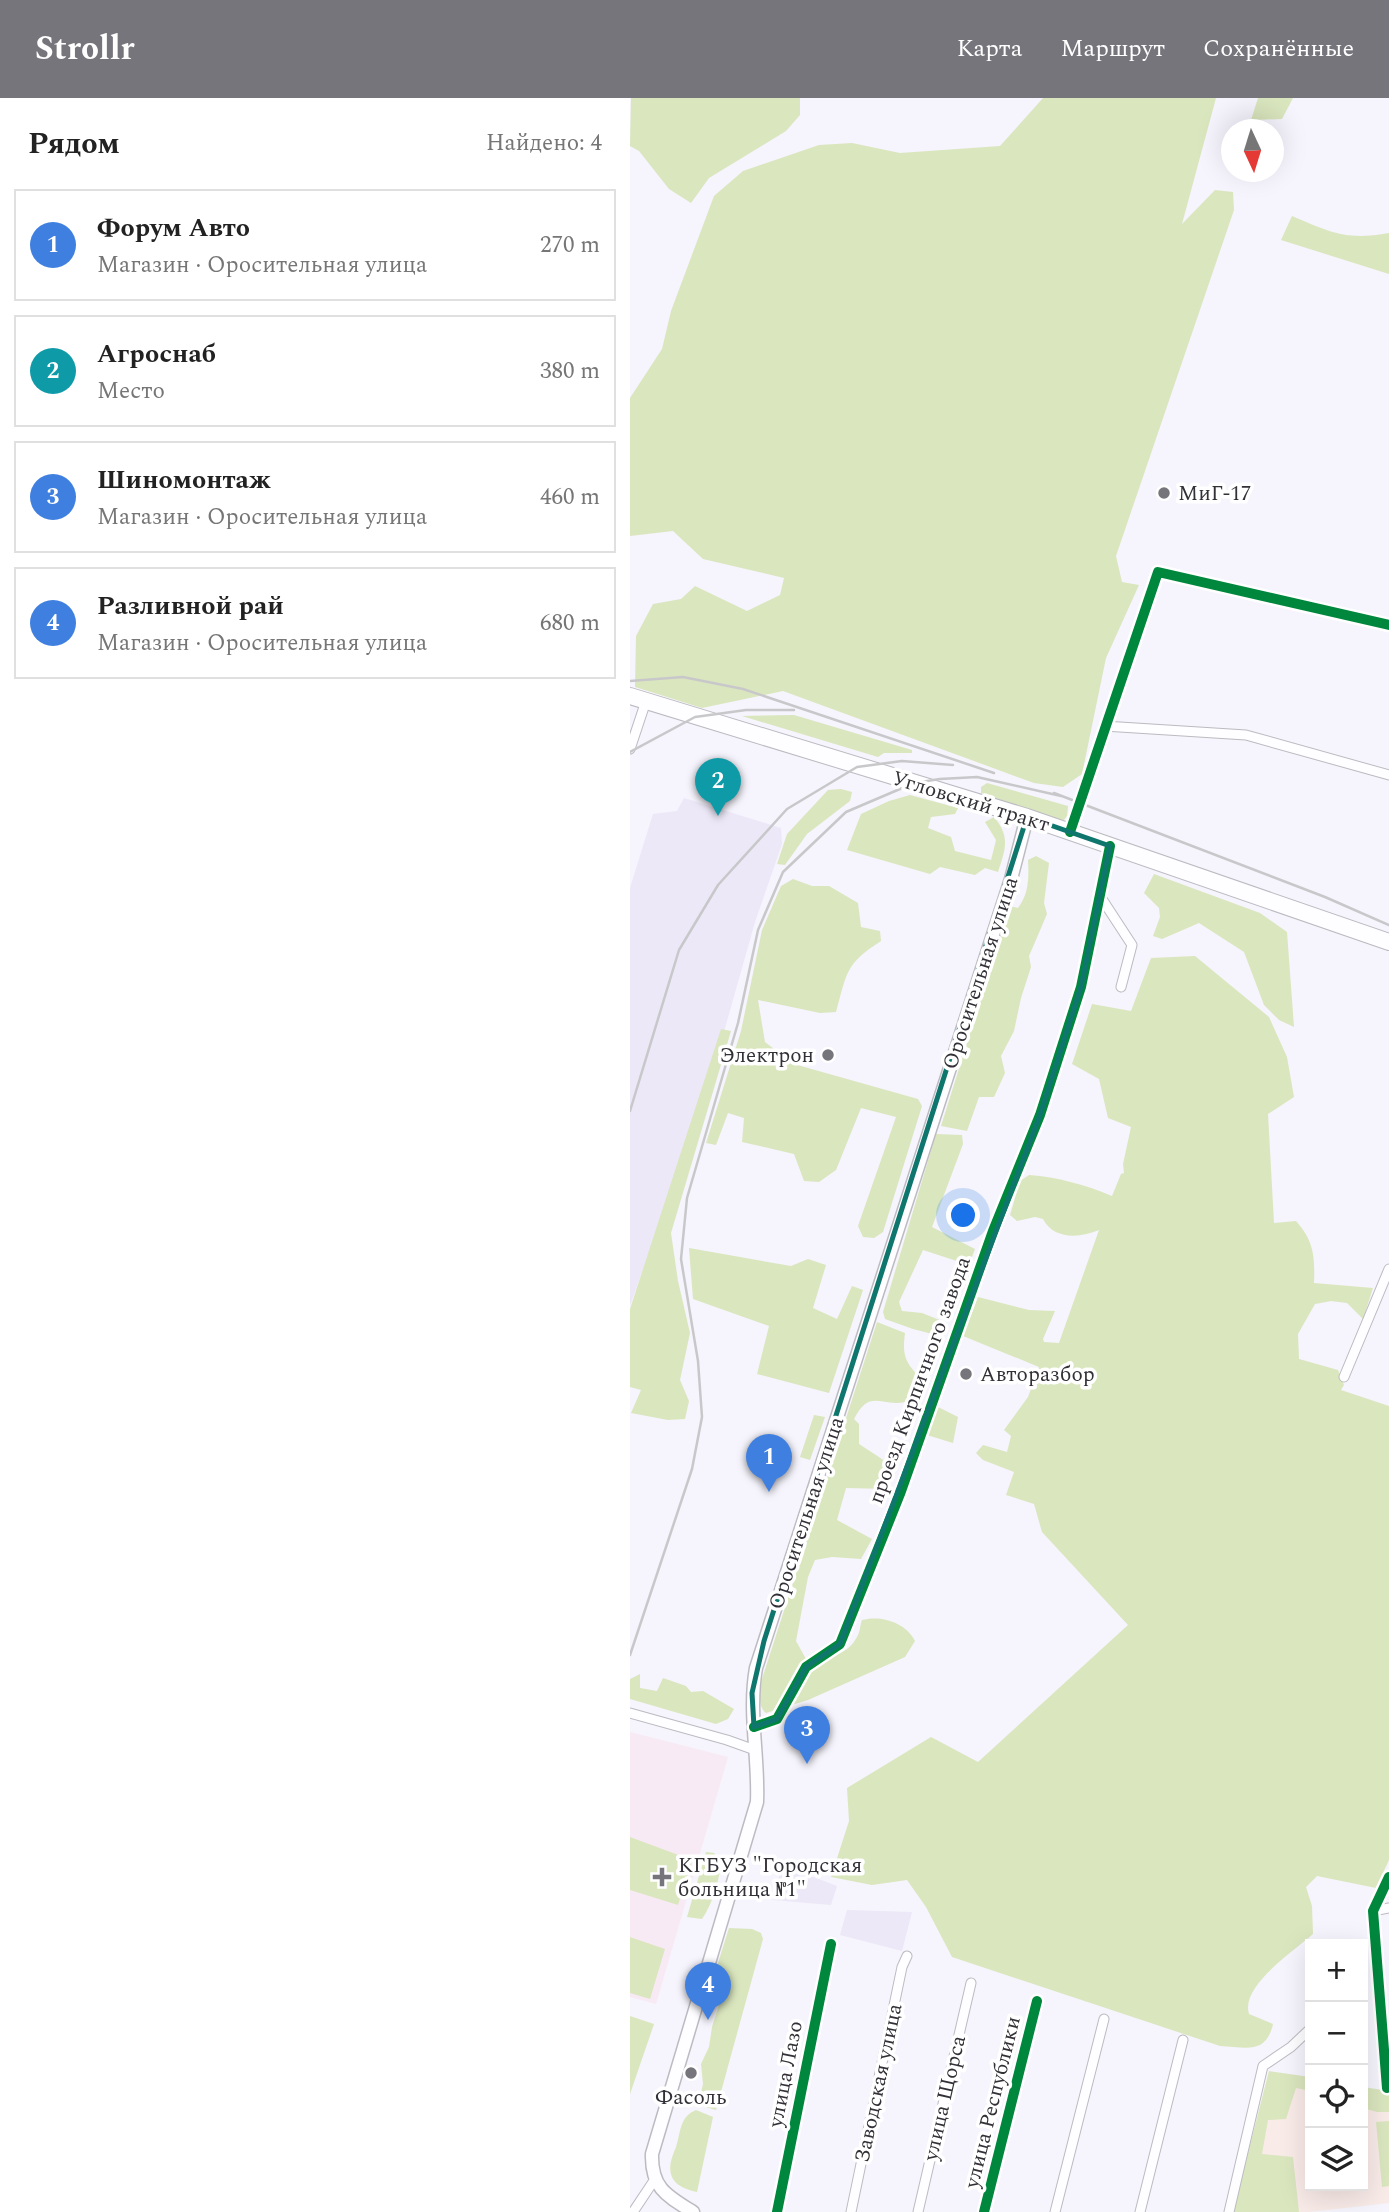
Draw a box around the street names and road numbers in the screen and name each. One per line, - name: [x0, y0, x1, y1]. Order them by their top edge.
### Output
- street label: Угловский тракт: [888, 763, 1053, 841]
- street label: Оросительная улица: [935, 872, 1027, 1074]
- street label: проезд Кирпичного завода: [860, 1251, 980, 1509]
- street label: Оросительная улица: [761, 1412, 853, 1614]
- street label: Заводская улица: [847, 2000, 912, 2166]
- street label: улица Республики: [956, 2013, 1030, 2193]
- street label: улица Лазо: [760, 2018, 812, 2131]
- street label: улица Щорса: [915, 2032, 975, 2165]

